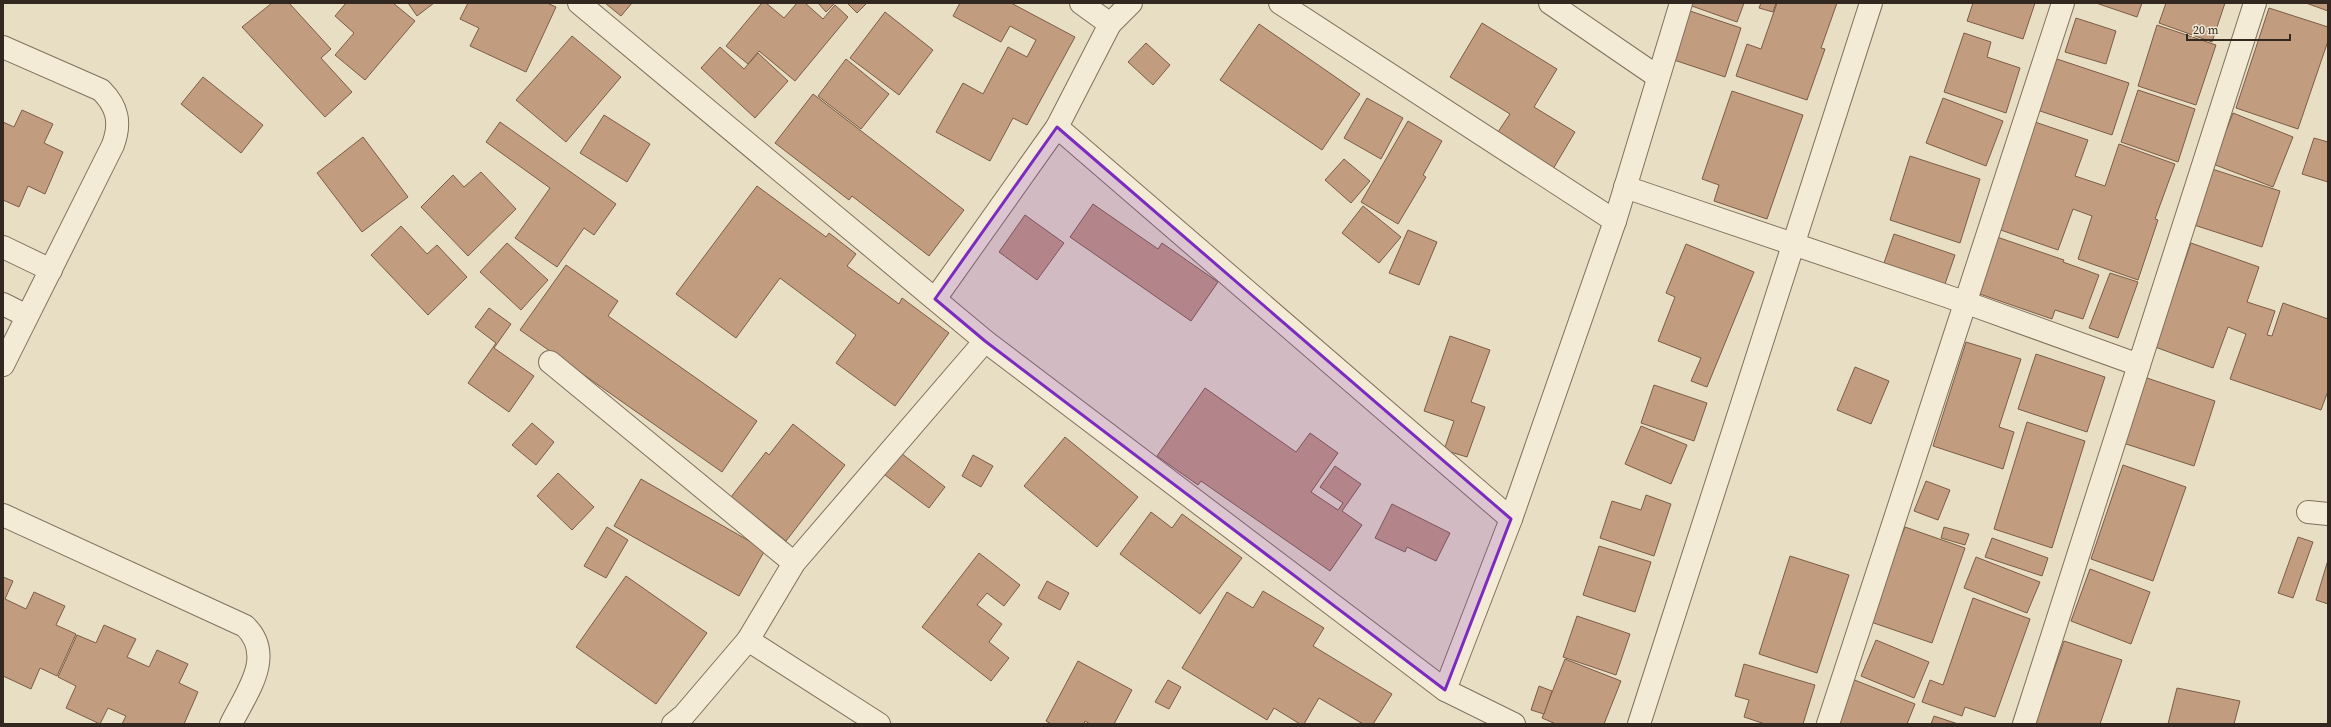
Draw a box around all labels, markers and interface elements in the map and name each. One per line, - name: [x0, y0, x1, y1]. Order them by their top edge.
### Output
- scale bar: [2187, 16, 2290, 42]
- text: 20 m: [2193, 22, 2219, 38]

